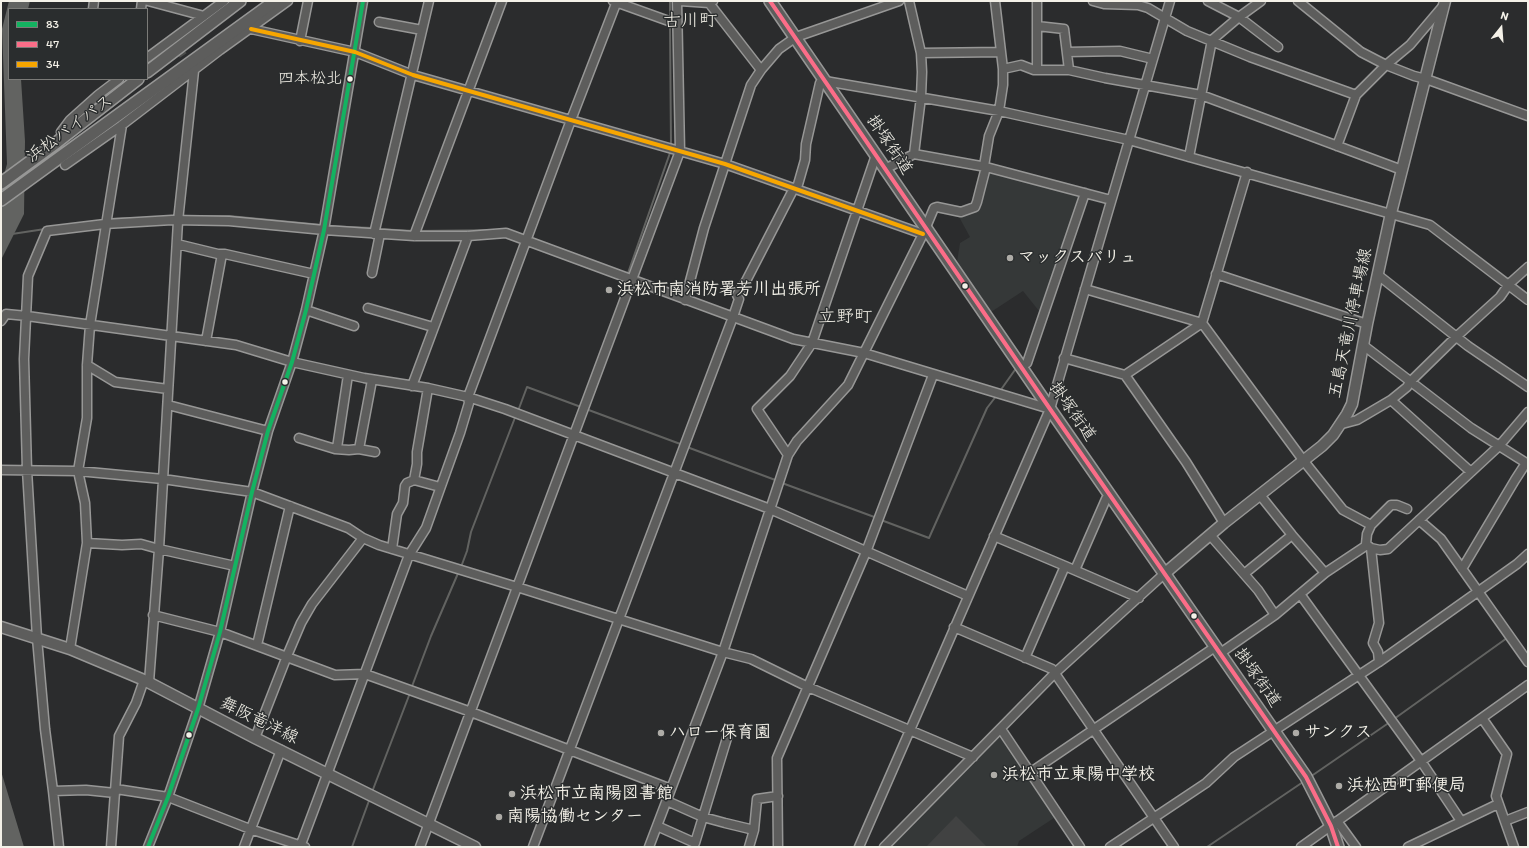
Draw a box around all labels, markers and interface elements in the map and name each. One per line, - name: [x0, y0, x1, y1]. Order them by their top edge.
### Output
- legend: [8, 8, 148, 80]
- north arrow: [1481, 8, 1521, 48]
- text: N: [1499, 9, 1510, 23]
- district label: 古川町: [663, 10, 717, 32]
- text: 83: [46, 17, 59, 31]
- text: 47: [46, 37, 59, 51]
- text: 34: [46, 57, 60, 71]
- place label: 四本松北: [278, 69, 342, 89]
- marker: 四本松北: [345, 74, 355, 84]
- street label: 浜松バイパス: [23, 91, 117, 167]
- street label: 掛塚街道: [862, 111, 916, 179]
- street label: 五島天竜川停車場線: [1325, 246, 1377, 400]
- place label: マックスバリュ: [1018, 248, 1137, 268]
- marker: マックスバリュ: [1005, 253, 1015, 263]
- place label: 浜松市南消防署芳川出張所: [617, 280, 821, 300]
- unlabelled marker: [960, 281, 970, 291]
- marker: 浜松市南消防署芳川出張所: [604, 285, 614, 295]
- district label: 立野町: [818, 306, 872, 328]
- unlabelled marker: [280, 377, 290, 387]
- street label: 掛塚街道: [1044, 378, 1100, 446]
- unlabelled marker: [1189, 611, 1199, 621]
- street label: 掛塚街道: [1229, 644, 1285, 712]
- street label: 舞阪竜洋線: [216, 693, 302, 749]
- place label: ハロー保育園: [669, 723, 771, 743]
- place label: サンクス: [1304, 723, 1372, 743]
- marker: ハロー保育園: [656, 728, 666, 738]
- marker: サンクス: [1291, 728, 1301, 738]
- unlabelled marker: [184, 730, 194, 740]
- place label: 浜松市立東陽中学校: [1002, 765, 1155, 785]
- marker: 浜松市立東陽中学校: [989, 770, 999, 780]
- place label: 浜松西町郵便局: [1347, 776, 1466, 796]
- marker: 浜松西町郵便局: [1334, 781, 1344, 791]
- place label: 浜松市立南陽図書館: [520, 784, 673, 804]
- marker: 浜松市立南陽図書館: [507, 789, 517, 799]
- place label: 南陽協働センター: [507, 807, 643, 827]
- marker: 南陽協働センター: [494, 812, 504, 822]

